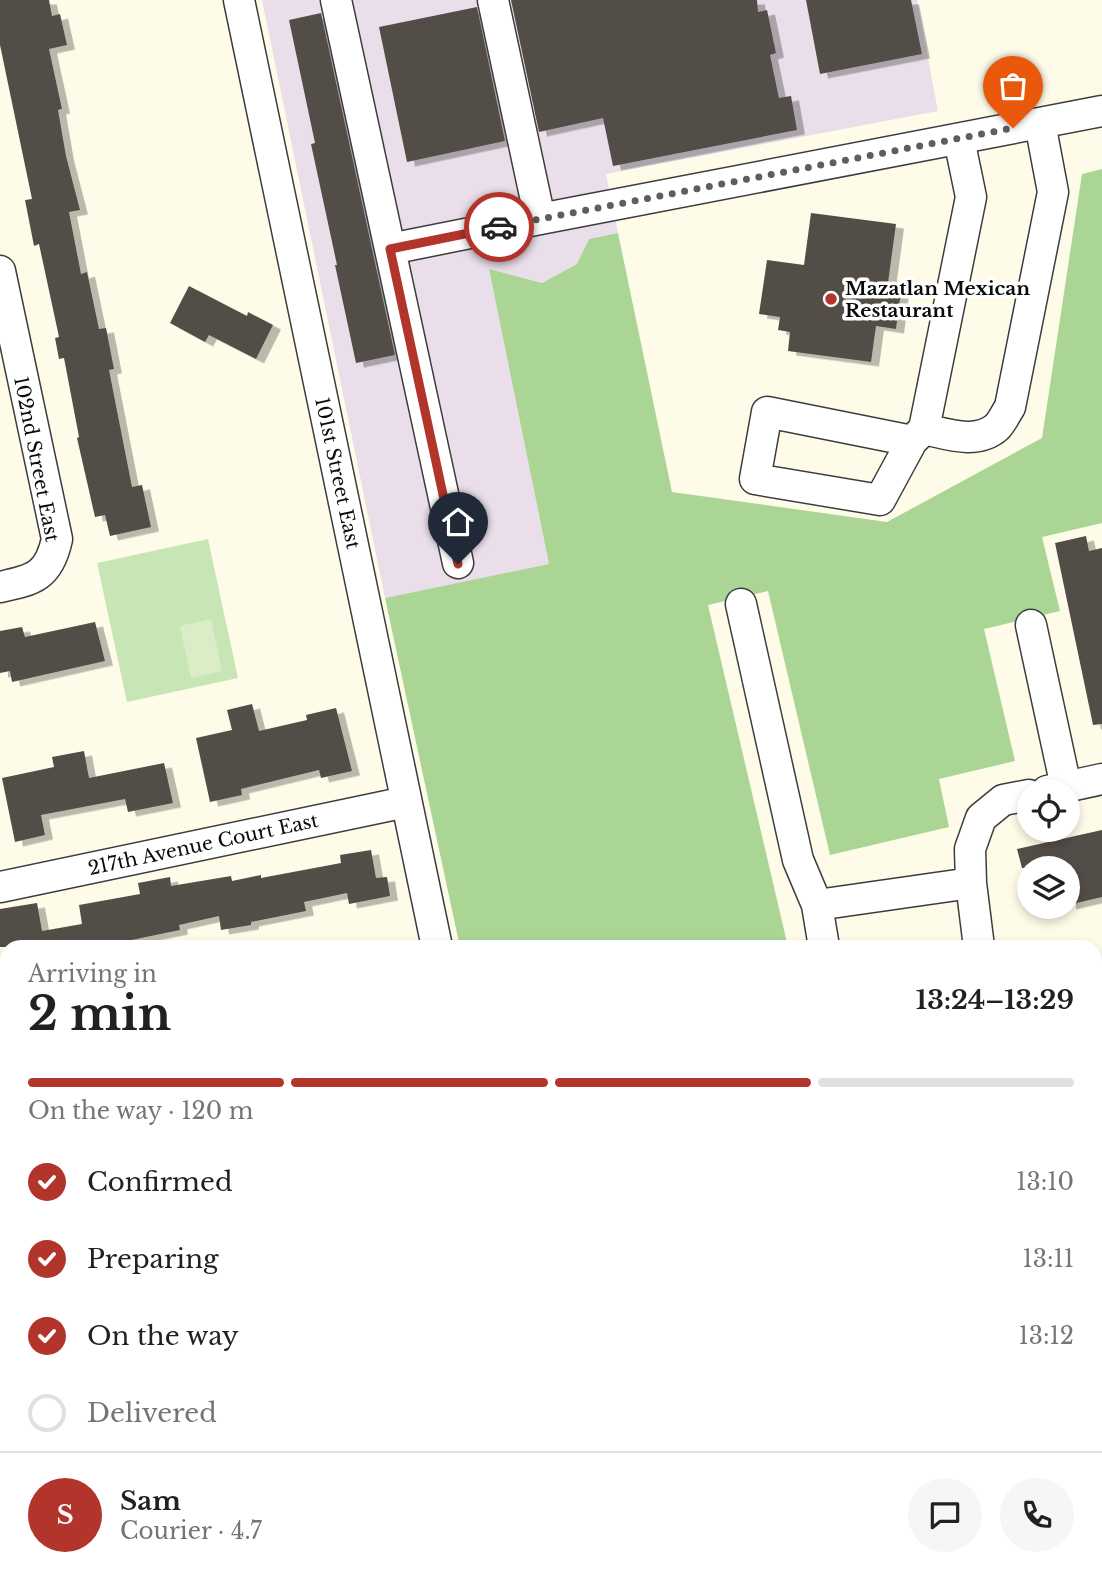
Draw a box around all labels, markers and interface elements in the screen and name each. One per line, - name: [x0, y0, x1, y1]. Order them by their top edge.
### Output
- pin: [983, 56, 1043, 128]
- icon: bag: [994, 67, 1032, 105]
- courier: [464, 192, 534, 262]
- icon: car: [480, 208, 518, 246]
- place label: Mazatlan Mexican Restaurant: [845, 277, 1030, 322]
- marker: Mazatlan Mexican Restaurant: [823, 291, 839, 307]
- street label: 102nd Street East: [9, 375, 64, 544]
- street label: 101st Street East: [310, 395, 365, 552]
- pin: [428, 492, 488, 564]
- icon: home: [439, 503, 477, 541]
- map controls: [1017, 779, 1080, 919]
- button: locate: [1017, 779, 1080, 842]
- street label: 217th Avenue Court East: [86, 809, 321, 880]
- button: layers: [1017, 856, 1080, 919]
- text: Arriving in: [28, 960, 157, 988]
- text: 13:24–13:29: [916, 984, 1074, 1016]
- text: 2 min: [28, 985, 171, 1042]
- text: On the way · 120 m: [28, 1097, 253, 1125]
- icon: check: [28, 1163, 66, 1201]
- text: Confirmed: [87, 1166, 232, 1198]
- text: 13:10: [1016, 1168, 1074, 1196]
- icon: check: [28, 1240, 66, 1278]
- text: Preparing: [87, 1243, 219, 1275]
- text: 13:11: [1023, 1245, 1074, 1273]
- icon: check: [28, 1317, 66, 1355]
- text: On the way: [87, 1320, 239, 1352]
- text: 13:12: [1019, 1322, 1074, 1350]
- text: Delivered: [87, 1397, 217, 1429]
- button: chat: [908, 1478, 982, 1552]
- button: phone: [1000, 1478, 1074, 1552]
- text: Sam: [120, 1485, 181, 1517]
- text: S: [56, 1499, 74, 1531]
- text: Courier · 4.7: [120, 1517, 262, 1545]

